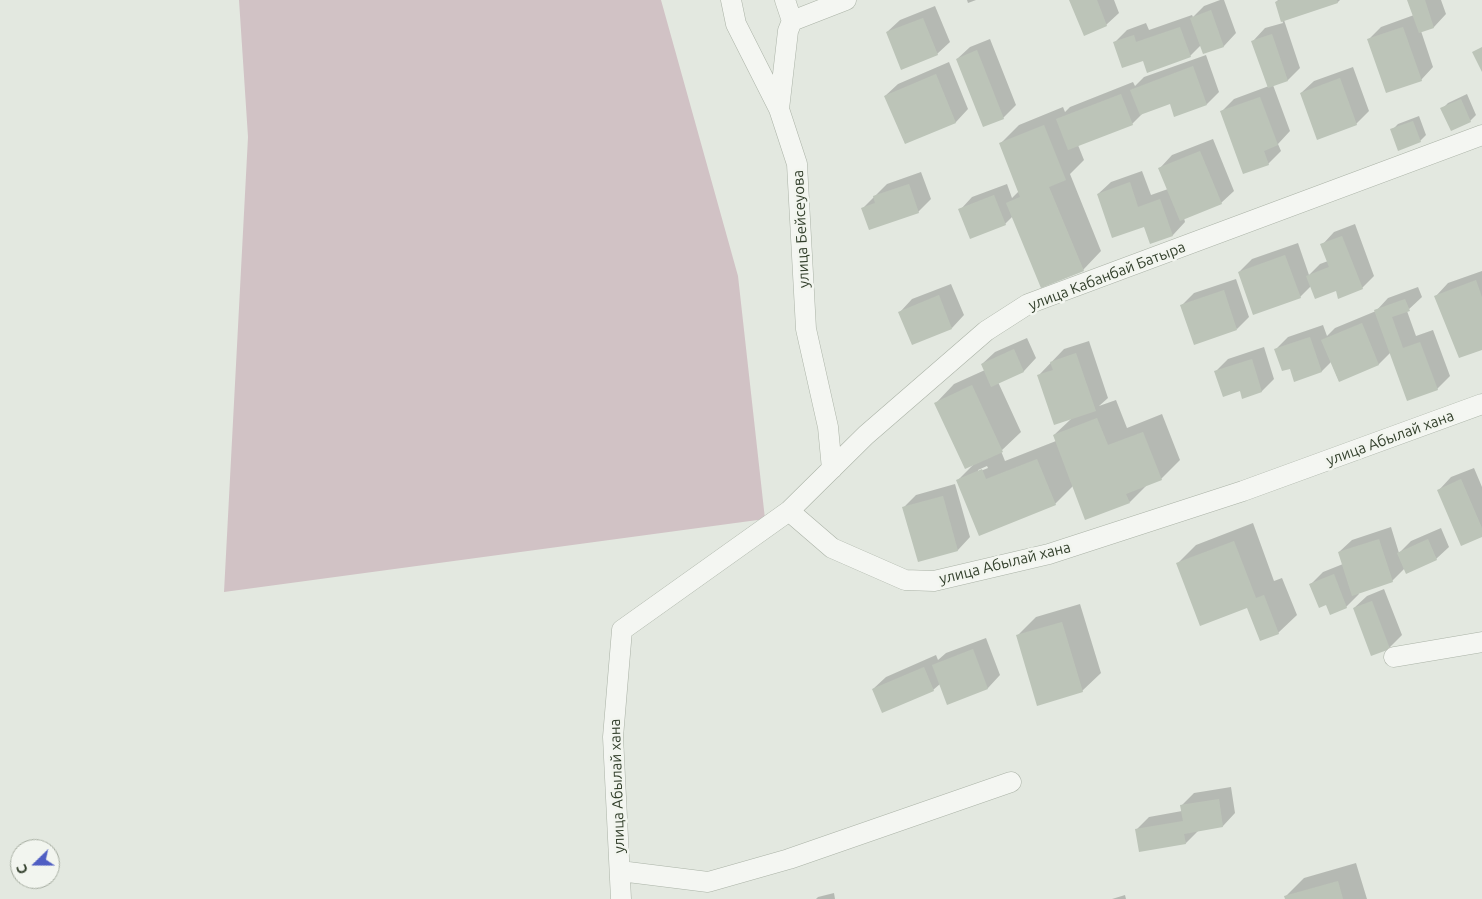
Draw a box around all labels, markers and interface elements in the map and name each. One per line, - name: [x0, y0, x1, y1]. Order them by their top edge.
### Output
- street label: улица Бейсеуова: [789, 170, 813, 288]
- street label: улица Кабанбай Батыра: [1026, 238, 1188, 314]
- street label: улица Абылай хана: [1324, 407, 1456, 469]
- street label: улица Абылай хана: [937, 538, 1073, 588]
- street label: улица Абылай хана: [606, 718, 628, 854]
- north arrow: [10, 839, 60, 889]
- text: С: [13, 862, 31, 876]

